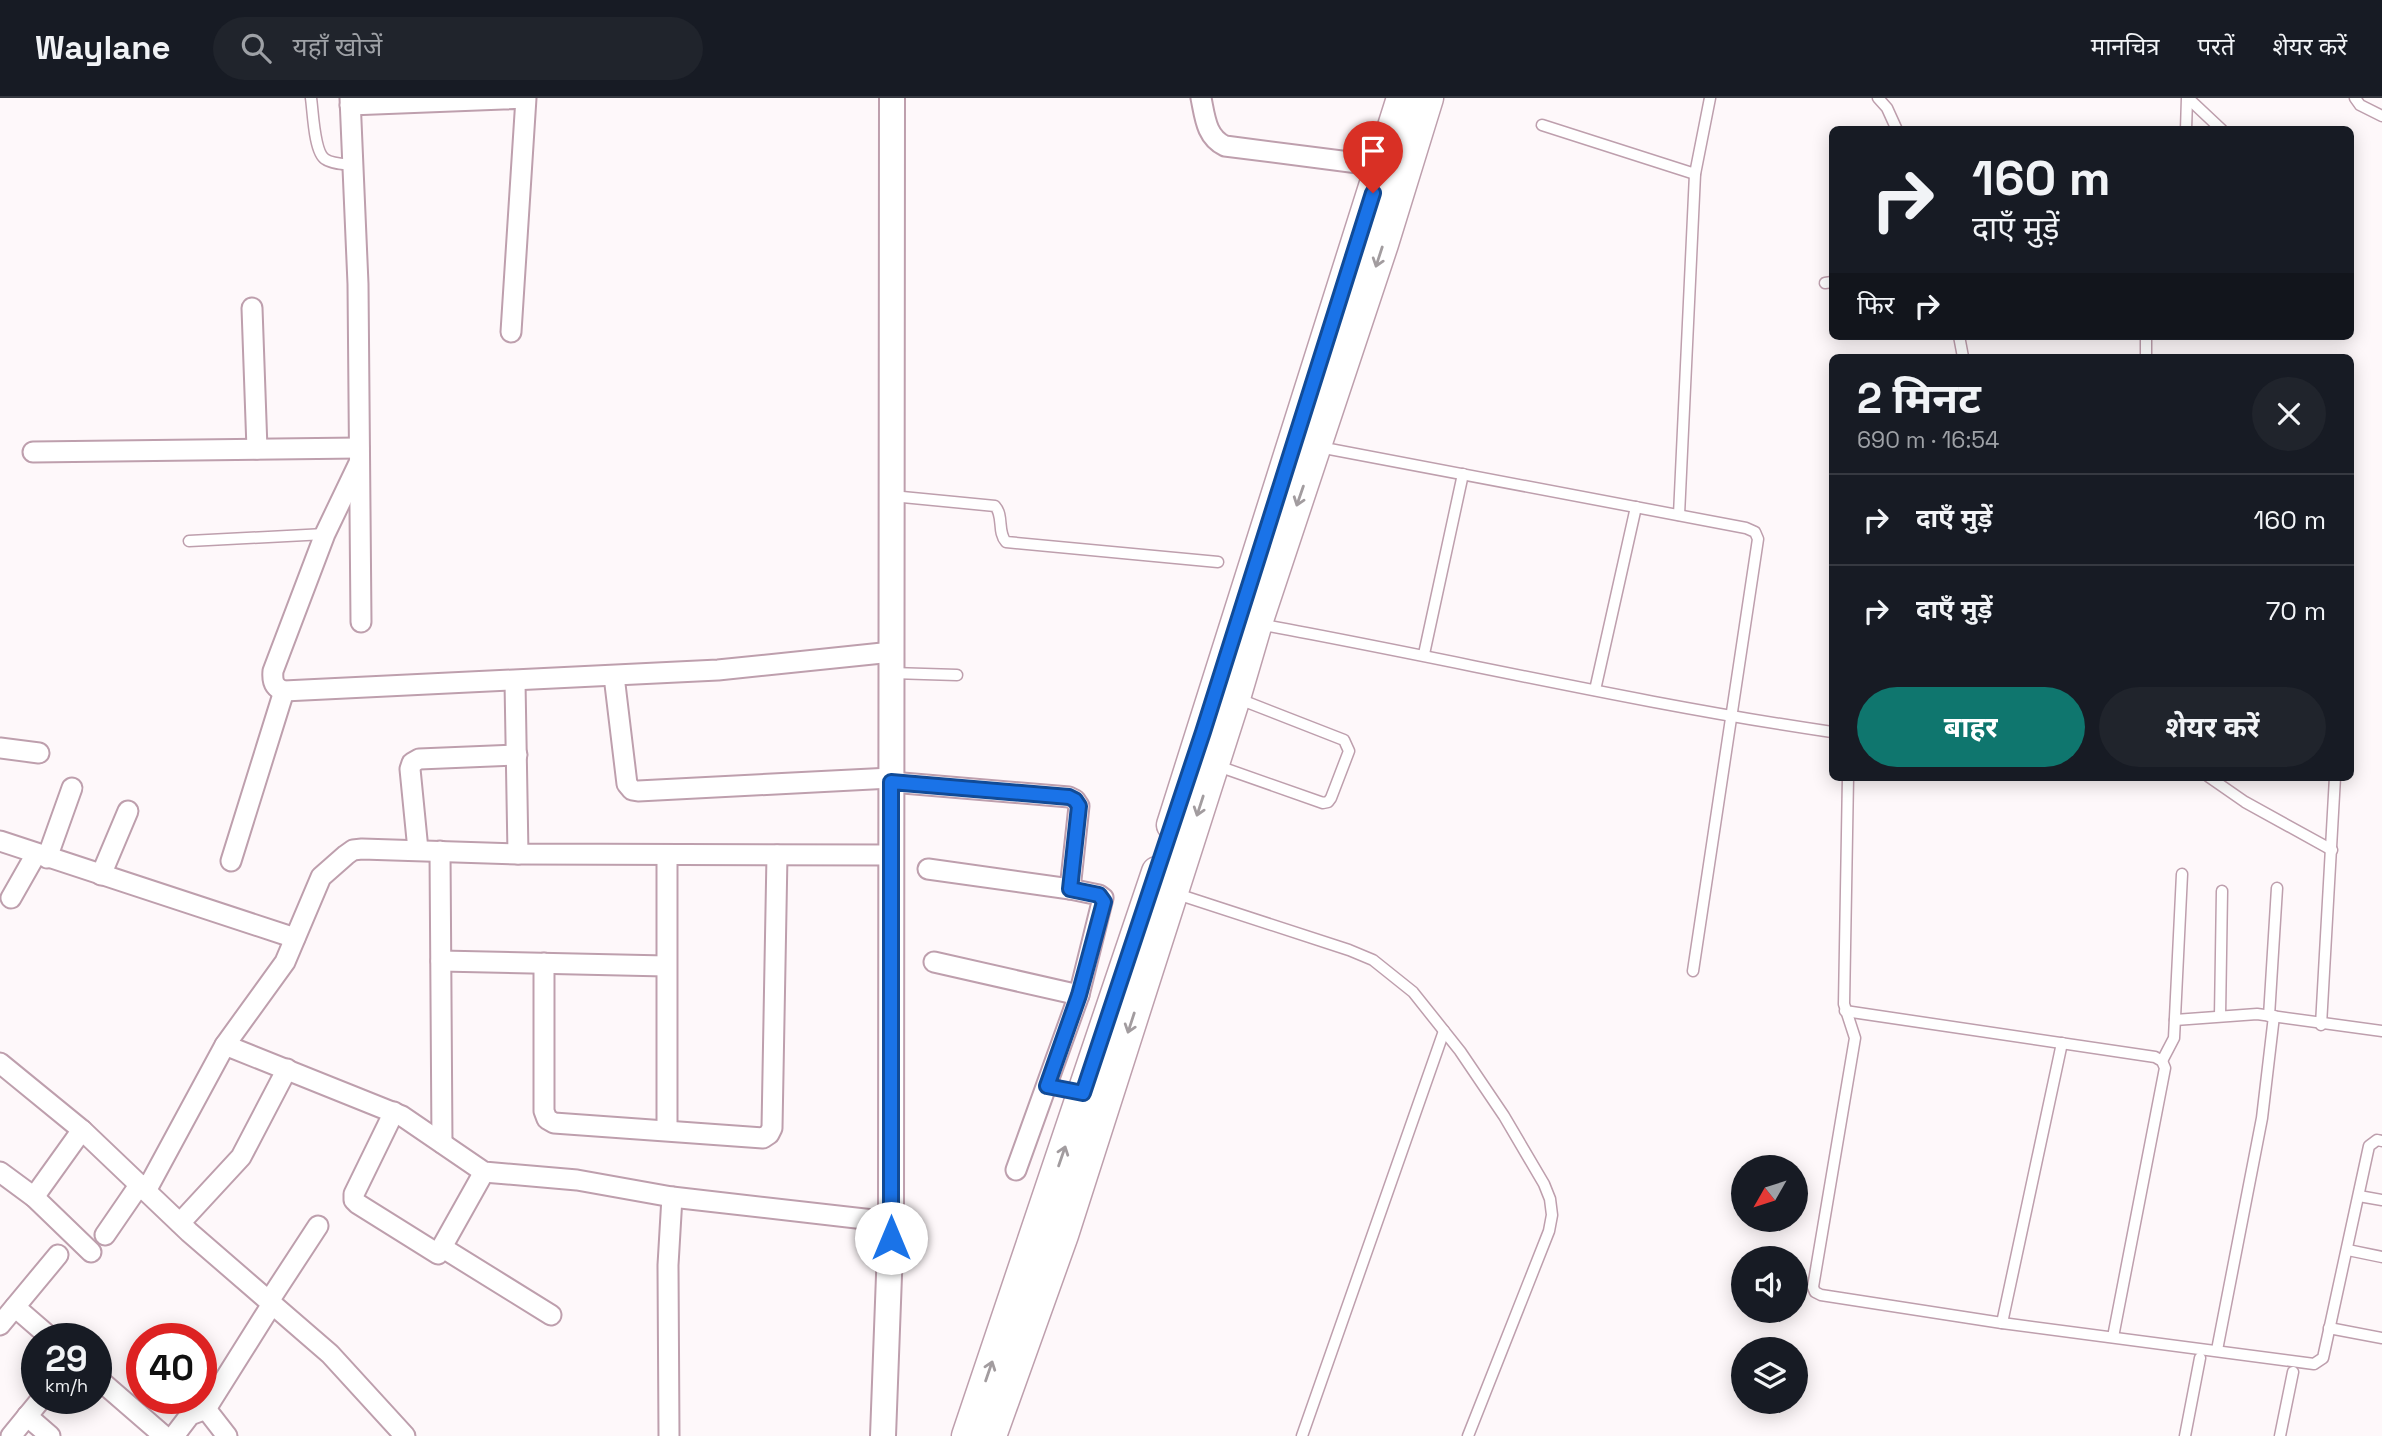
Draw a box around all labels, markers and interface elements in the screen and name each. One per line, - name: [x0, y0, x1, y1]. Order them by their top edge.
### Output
- search box: [213, 17, 703, 80]
- text: Waylane: [35, 27, 171, 69]
- icon: search: [237, 29, 275, 67]
- text: यहाँ खोजें: [293, 30, 382, 64]
- text: मानचित्र: [2091, 31, 2159, 62]
- text: परतें: [2197, 31, 2235, 62]
- text: शेयर करें: [2273, 31, 2347, 62]
- pin: [1343, 121, 1403, 193]
- icon: arrive: [1354, 132, 1392, 170]
- text: 160 m: [1972, 147, 2110, 209]
- icon: right: [1857, 154, 1948, 245]
- text: दाएँ मुड़ें: [1972, 208, 2059, 248]
- one-way arrow: [1372, 246, 1385, 268]
- icon: right: [1908, 287, 1946, 325]
- text: फिर: [1857, 288, 1894, 322]
- text: 2 मिनट: [1857, 372, 1981, 425]
- button: close: [2252, 377, 2326, 451]
- text: 690 m · 16:54: [1857, 425, 1999, 455]
- one-way arrow: [1293, 485, 1305, 507]
- icon: right: [1857, 501, 1895, 539]
- text: दाएँ मुड़ें: [1916, 501, 1992, 535]
- text: 160 m: [2254, 503, 2326, 537]
- icon: right: [1857, 592, 1895, 630]
- text: दाएँ मुड़ें: [1916, 592, 1992, 626]
- text: 70 m: [2266, 594, 2326, 628]
- button: बाहर: [1857, 687, 2085, 767]
- button: शेयर करें: [2099, 687, 2326, 767]
- one-way arrow: [1193, 795, 1206, 817]
- one-way arrow: [1124, 1011, 1136, 1033]
- one-way arrow: [1056, 1145, 1069, 1167]
- north arrow: [1731, 1155, 1808, 1232]
- map controls: [1731, 1155, 1808, 1414]
- position arrow: [854, 1201, 928, 1275]
- button: sound: [1731, 1246, 1808, 1323]
- speed limit sign: 40: [126, 1323, 217, 1414]
- text: 29: [45, 1337, 88, 1381]
- button: layers: [1731, 1337, 1808, 1414]
- one-way arrow: [984, 1361, 996, 1383]
- text: km/h: [45, 1374, 88, 1397]

